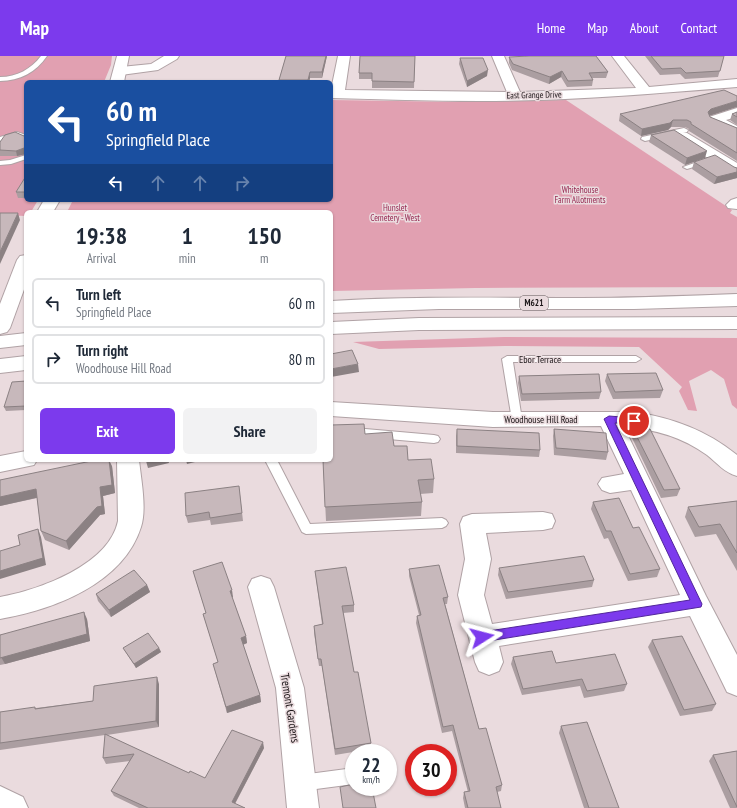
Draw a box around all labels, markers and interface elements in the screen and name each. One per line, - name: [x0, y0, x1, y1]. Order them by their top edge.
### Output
- text: Map: [20, 16, 49, 40]
- text: Home: [537, 19, 565, 37]
- text: Map: [587, 19, 608, 37]
- text: About: [630, 19, 659, 37]
- text: Contact: [681, 19, 717, 37]
- street label: East Grange Drive: [506, 89, 562, 100]
- text: 60 m: [106, 92, 157, 129]
- icon: left: [40, 96, 92, 148]
- text: Springfield Place: [106, 128, 210, 151]
- icon: left: [105, 172, 127, 194]
- icon: ahead: [147, 172, 169, 194]
- icon: ahead: [189, 172, 211, 194]
- icon: right: [231, 172, 253, 194]
- park label: Whitehouse Farm Allotments: [554, 184, 606, 205]
- park label: Hunslet Cemetery - West: [370, 202, 420, 223]
- text: 19:38: [75, 220, 127, 251]
- text: 1: [181, 220, 193, 251]
- text: 150: [247, 220, 282, 251]
- text: Arrival: [87, 250, 116, 267]
- text: min: [179, 250, 196, 267]
- text: m: [260, 250, 269, 267]
- text: Turn left: [76, 285, 121, 304]
- icon: left: [42, 292, 64, 314]
- text: 60 m: [289, 294, 315, 313]
- road number: M621: [520, 296, 548, 310]
- text: Springfield Place: [76, 304, 151, 321]
- text: Turn right: [76, 341, 128, 360]
- icon: right: [42, 348, 64, 370]
- text: 80 m: [289, 350, 315, 369]
- street label: Ebor Terrace: [519, 353, 561, 366]
- text: Woodhouse Hill Road: [76, 360, 171, 377]
- pin: [617, 404, 651, 438]
- button: Exit: [40, 408, 175, 454]
- button: Share: [183, 408, 317, 454]
- icon: arrive: [623, 410, 645, 432]
- street label: Woodhouse Hill Road: [504, 413, 578, 426]
- position arrow: [461, 616, 503, 658]
- street label: Tremont Gardens: [278, 672, 303, 744]
- speed limit sign: 30: [405, 744, 457, 796]
- text: 22: [361, 752, 381, 778]
- text: km/h: [362, 773, 380, 786]

